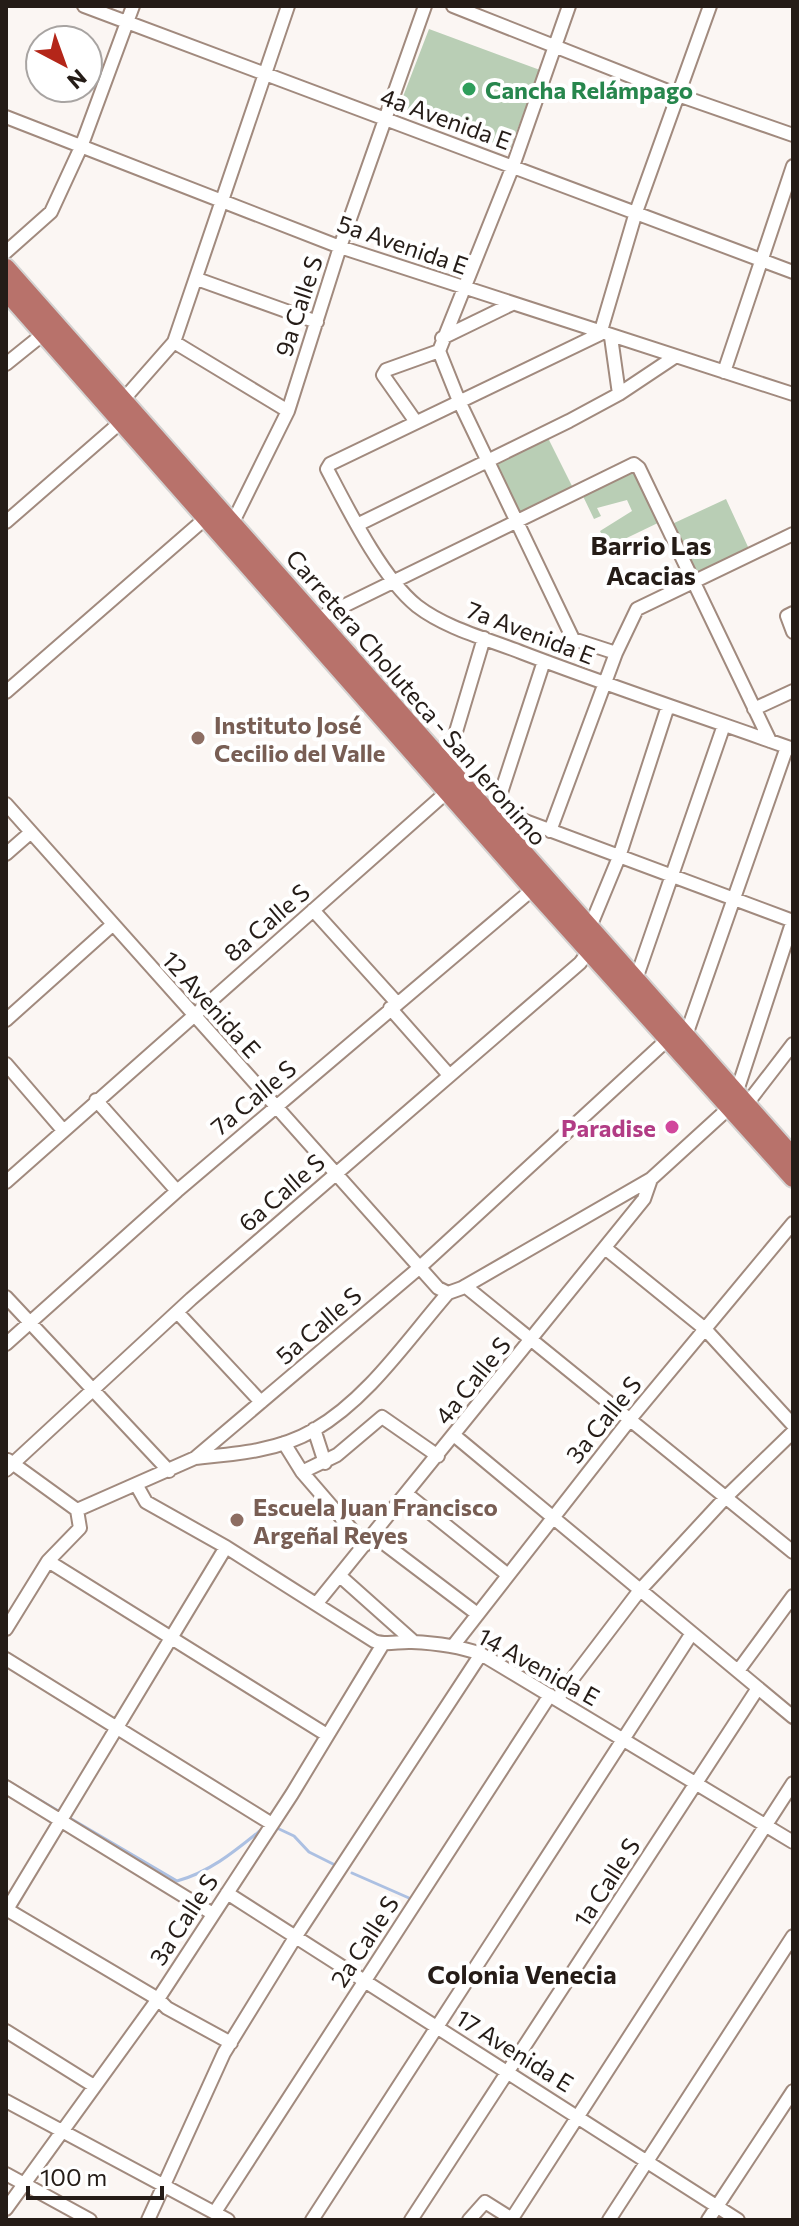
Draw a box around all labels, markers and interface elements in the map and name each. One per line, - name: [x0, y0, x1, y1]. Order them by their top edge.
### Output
- north arrow: [24, 24, 104, 104]
- text: N: [62, 64, 93, 95]
- place label: Cancha Relámpago: [485, 75, 693, 104]
- marker: Cancha Relámpago: [460, 80, 478, 98]
- street label: 4a Avenida E: [377, 81, 515, 155]
- street label: 5a Avenida E: [334, 208, 472, 280]
- street label: 9a Calle S: [268, 252, 328, 360]
- district label: Barrio Las Acacias: [590, 529, 712, 590]
- street label: Carretera Choluteca - San Jeronimo: [281, 543, 553, 851]
- street label: 7a Avenida E: [463, 594, 599, 670]
- place label: Instituto José Cecilio del Valle: [214, 710, 385, 767]
- marker: Instituto José Cecilio del Valle: [189, 729, 207, 747]
- street label: 8a Calle S: [217, 877, 315, 967]
- street label: 12 Avenida E: [157, 945, 267, 1063]
- street label: 7a Calle S: [205, 1053, 301, 1141]
- place label: Paradise: [561, 1113, 656, 1142]
- marker: Paradise: [663, 1118, 681, 1136]
- street label: 6a Calle S: [232, 1147, 330, 1237]
- street label: 5a Calle S: [269, 1280, 367, 1370]
- street label: 4a Calle S: [428, 1330, 516, 1430]
- street label: 3a Calle S: [559, 1370, 647, 1468]
- place label: Escuela Juan Francisco Argeñal Reyes: [253, 1492, 498, 1549]
- marker: Escuela Juan Francisco Argeñal Reyes: [228, 1511, 246, 1529]
- street label: 14 Avenida E: [473, 1621, 605, 1711]
- street label: 1a Calle S: [567, 1832, 645, 1932]
- street label: 3a Calle S: [143, 1868, 223, 1970]
- street label: 2a Calle S: [324, 1890, 404, 1992]
- district label: Colonia Venecia: [427, 1958, 617, 1989]
- street label: 17 Avenida E: [451, 2002, 579, 2098]
- scale bar: [28, 2150, 162, 2200]
- text: 100 m: [40, 2162, 107, 2191]

